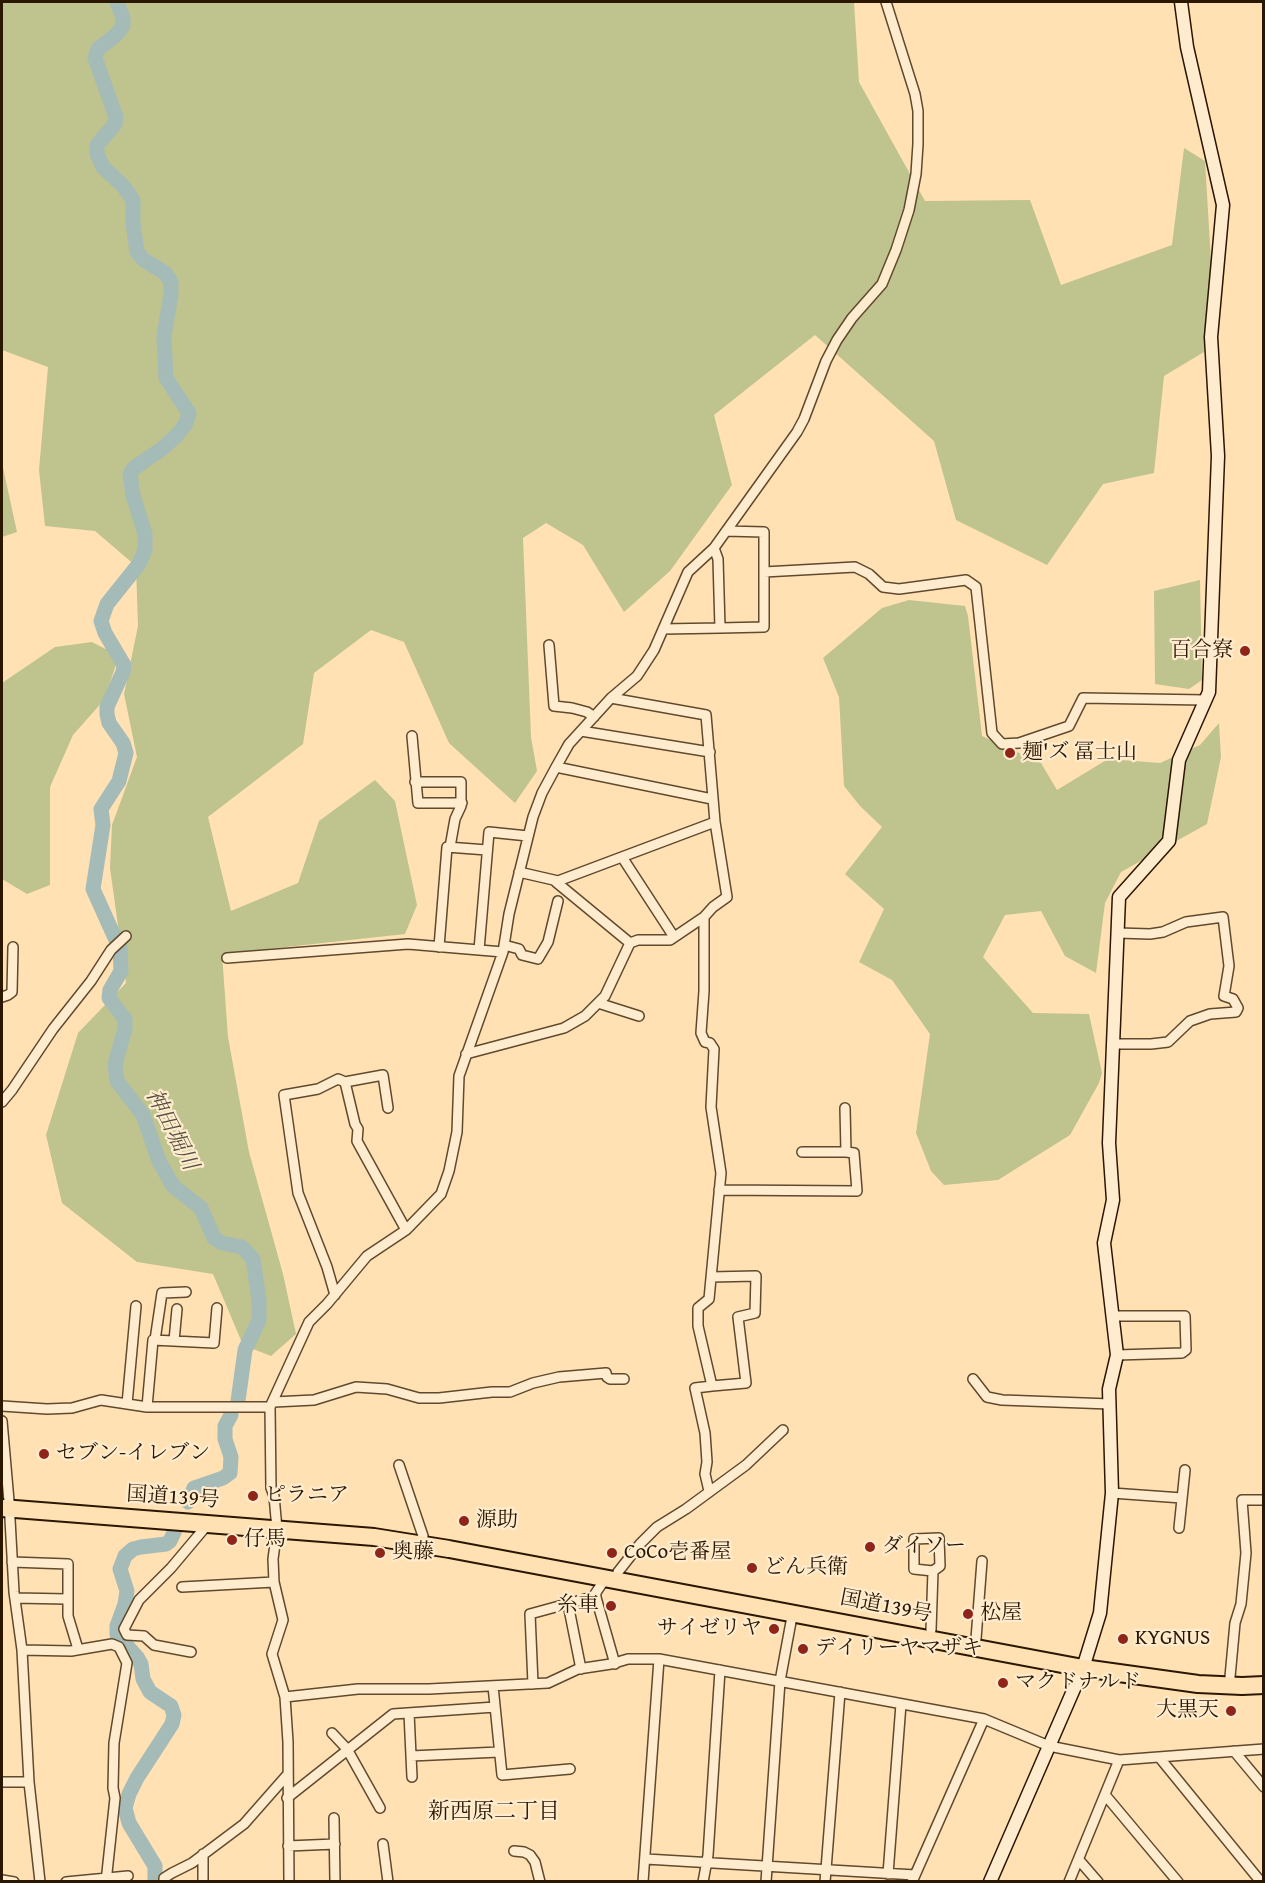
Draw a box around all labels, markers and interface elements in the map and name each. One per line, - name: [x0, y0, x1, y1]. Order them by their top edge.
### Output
- place label: 百合寮: [1170, 638, 1233, 664]
- marker: 百合寮: [1238, 644, 1252, 658]
- place label: 麺'ズ 冨士山: [1022, 740, 1137, 766]
- marker: 麺'ズ 冨士山: [1003, 746, 1017, 760]
- water label: 神田堀川: [139, 1085, 203, 1175]
- place label: セブン-イレブン: [56, 1441, 210, 1467]
- marker: セブン-イレブン: [37, 1447, 51, 1461]
- street label: 国道139号: [126, 1482, 220, 1514]
- place label: ピラニア: [265, 1483, 349, 1509]
- marker: ピラニア: [246, 1489, 260, 1503]
- place label: 源助: [476, 1508, 518, 1534]
- marker: 源助: [457, 1514, 471, 1528]
- place label: 仔馬: [244, 1527, 286, 1553]
- marker: 仔馬: [225, 1533, 239, 1547]
- place label: ダイソー: [882, 1534, 966, 1560]
- place label: 奥藤: [392, 1540, 434, 1566]
- place label: CoCo壱番屋: [624, 1540, 731, 1566]
- marker: ダイソー: [863, 1540, 877, 1554]
- marker: 奥藤: [373, 1546, 387, 1560]
- marker: CoCo壱番屋: [605, 1546, 619, 1560]
- place label: どん兵衛: [764, 1555, 848, 1581]
- marker: どん兵衛: [745, 1561, 759, 1575]
- street label: 国道139号: [838, 1586, 934, 1628]
- place label: 糸車: [557, 1593, 599, 1619]
- marker: 糸車: [604, 1599, 618, 1613]
- place label: 松屋: [980, 1601, 1022, 1627]
- marker: 松屋: [961, 1607, 975, 1621]
- place label: サイゼリヤ: [657, 1616, 762, 1642]
- marker: サイゼリヤ: [767, 1622, 781, 1636]
- place label: KYGNUS: [1135, 1626, 1210, 1652]
- marker: KYGNUS: [1116, 1632, 1130, 1646]
- place label: デイリーヤマザキ: [815, 1636, 983, 1662]
- marker: デイリーヤマザキ: [796, 1642, 810, 1656]
- place label: マクドナルド: [1015, 1670, 1141, 1696]
- marker: マクドナルド: [996, 1676, 1010, 1690]
- place label: 大黒天: [1156, 1698, 1219, 1724]
- marker: 大黒天: [1224, 1704, 1238, 1718]
- district label: 新西原二丁目: [428, 1799, 560, 1825]

